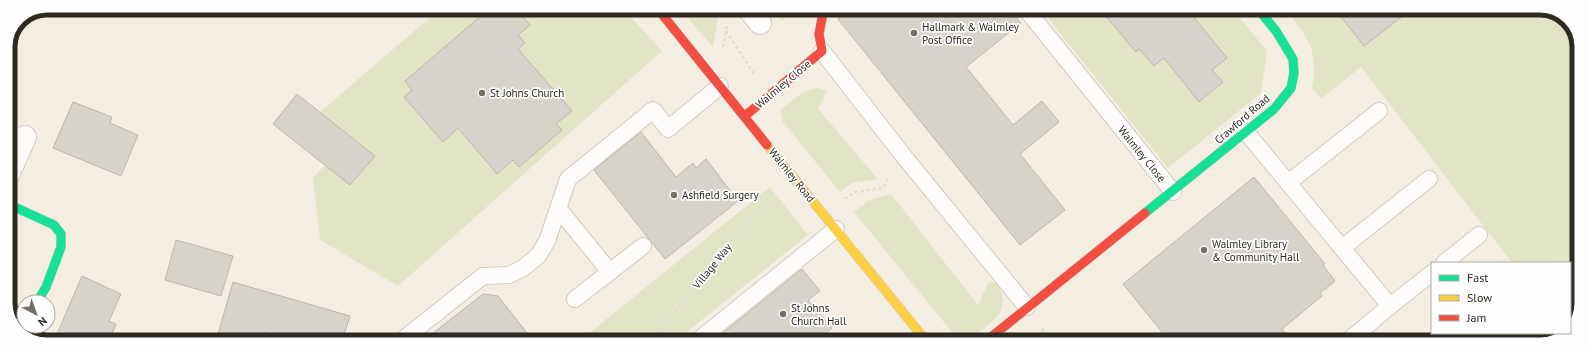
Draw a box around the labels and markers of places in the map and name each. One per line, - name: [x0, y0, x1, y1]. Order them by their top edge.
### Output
- place label: Hallmark & Walmley Post Office: [922, 20, 1020, 47]
- marker: Hallmark & Walmley Post Office: [909, 28, 919, 38]
- place label: St Johns Church: [490, 86, 564, 100]
- marker: St Johns Church: [477, 88, 487, 98]
- place label: Ashfield Surgery: [682, 188, 759, 202]
- marker: Ashfield Surgery: [669, 190, 679, 200]
- place label: Walmley Library & Community Hall: [1212, 237, 1300, 264]
- marker: Walmley Library & Community Hall: [1199, 245, 1209, 255]
- place label: St Johns Church Hall: [791, 301, 847, 328]
- marker: St Johns Church Hall: [778, 309, 788, 319]

